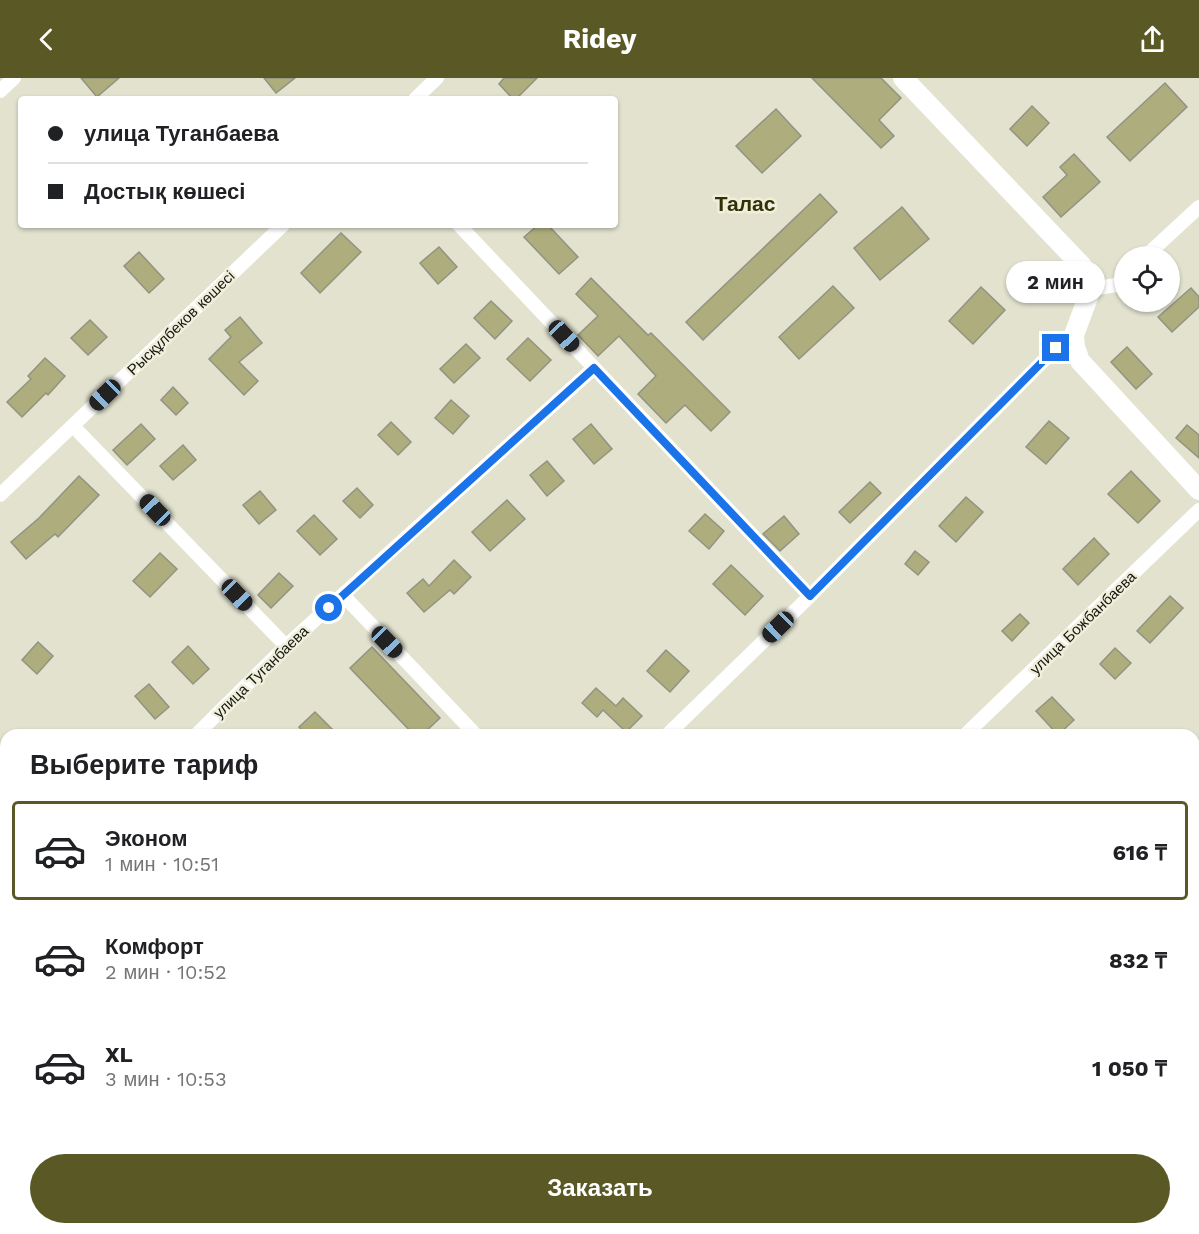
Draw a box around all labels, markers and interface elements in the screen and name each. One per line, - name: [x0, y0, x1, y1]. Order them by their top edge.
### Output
- icon: back: [30, 23, 63, 56]
- text: Ridey: [563, 23, 636, 55]
- icon: share: [1136, 23, 1169, 56]
- text: улица Туганбаева: [84, 121, 279, 146]
- text: Достық көшесі: [84, 179, 245, 204]
- district label: Талас: [715, 191, 776, 216]
- map controls: [1114, 246, 1180, 312]
- button: locate: [1114, 246, 1180, 312]
- callout: 2 мин: [1006, 261, 1106, 303]
- street label: Рысқұлбеков көшесі: [124, 267, 238, 379]
- text: 2 мин: [1027, 270, 1084, 294]
- car: [545, 317, 583, 355]
- route end: [1042, 334, 1069, 361]
- car: [86, 376, 124, 414]
- car: [136, 491, 174, 529]
- street label: улица Божбанбаева: [1026, 567, 1140, 678]
- car: [218, 576, 256, 614]
- route start: [315, 594, 342, 621]
- car: [759, 608, 797, 646]
- street label: улица Туганбаева: [210, 622, 313, 722]
- car: [368, 623, 406, 661]
- text: Выберите тариф: [30, 749, 258, 781]
- icon: car: [33, 824, 87, 878]
- text: Эконом: [105, 826, 188, 851]
- text: 616 ₸: [1113, 840, 1167, 865]
- text: 1 мин · 10:51: [105, 852, 219, 876]
- icon: car: [33, 932, 87, 986]
- text: Комфорт: [105, 934, 204, 959]
- text: 832 ₸: [1109, 948, 1167, 973]
- text: 2 мин · 10:52: [105, 960, 227, 984]
- icon: car: [33, 1040, 87, 1094]
- text: XL: [105, 1042, 133, 1067]
- text: 1 050 ₸: [1092, 1056, 1167, 1081]
- text: 3 мин · 10:53: [105, 1067, 227, 1091]
- button: Заказать: [30, 1154, 1170, 1223]

